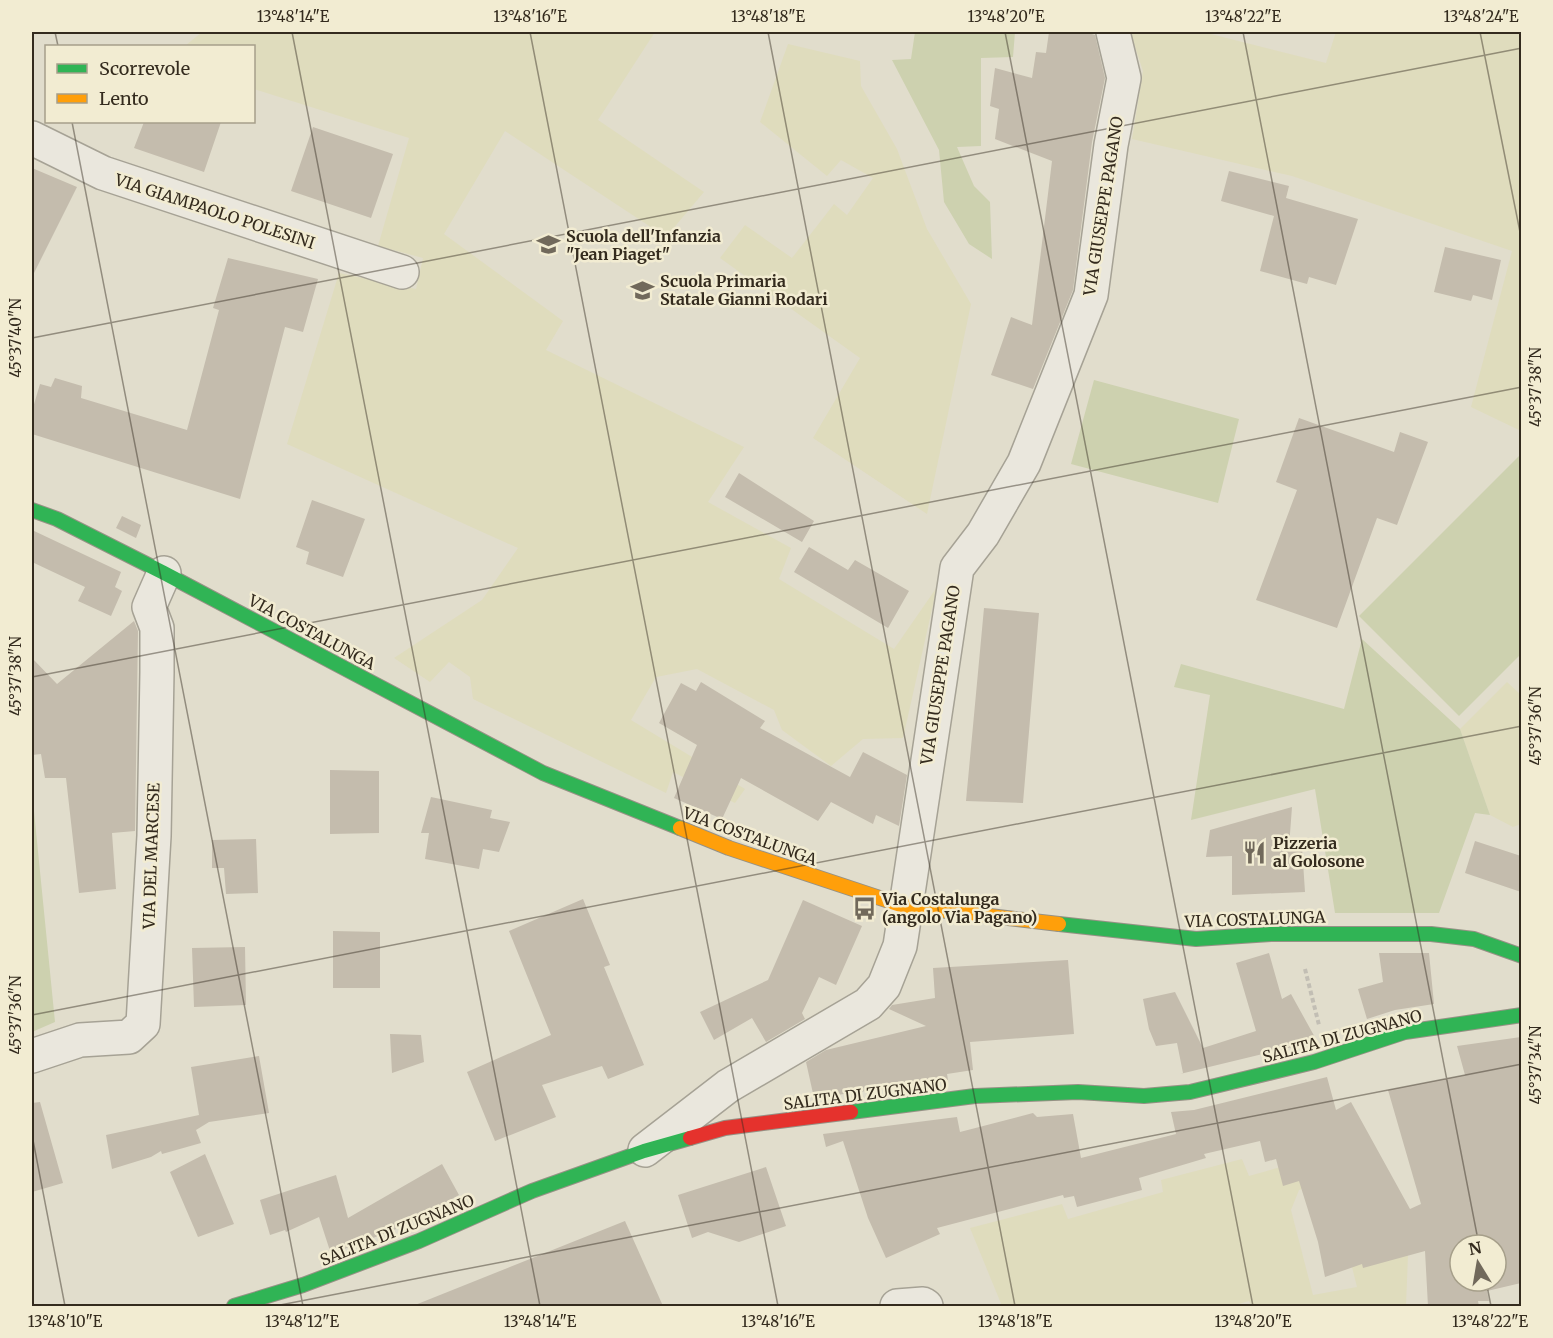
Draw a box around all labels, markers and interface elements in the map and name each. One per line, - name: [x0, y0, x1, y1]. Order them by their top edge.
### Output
- text: 13°48'14"E: [257, 7, 330, 26]
- text: 13°48'16"E: [493, 7, 567, 26]
- text: 13°48'18"E: [731, 7, 806, 26]
- text: 13°48'20"E: [967, 7, 1045, 26]
- text: 13°48'22"E: [1205, 7, 1282, 26]
- text: 13°48'24"E: [1443, 7, 1519, 26]
- legend: [45, 45, 255, 123]
- text: Scorrevole: [99, 57, 190, 80]
- text: Lento: [99, 87, 149, 110]
- street label: VIA GIUSEPPE PAGANO: [1079, 115, 1127, 298]
- street label: VIA GIAMPAOLO POLESINI: [112, 169, 318, 253]
- place label: Scuola dell'Infanzia "Jean Piaget": [566, 226, 721, 264]
- school or university icon: Scuola dell'Infanzia "Jean Piaget": [535, 232, 561, 258]
- place label: Scuola Primaria Statale Gianni Rodari: [660, 271, 828, 309]
- school or university icon: Scuola Primaria Statale Gianni Rodari: [629, 277, 655, 303]
- text: 45°37'40"N: [6, 298, 25, 378]
- text: 45°37'38"N: [1526, 347, 1545, 427]
- street label: VIA GIUSEPPE PAGANO: [916, 584, 964, 767]
- street label: VIA COSTALUNGA: [244, 590, 380, 674]
- text: 45°37'38"N: [6, 636, 25, 716]
- text: 45°37'36"N: [1526, 686, 1545, 766]
- street label: VIA DEL MARCESE: [138, 782, 164, 930]
- street label: VIA COSTALUNGA: [679, 802, 820, 870]
- place label: Pizzeria al Golosone: [1273, 833, 1365, 871]
- restaurant icon: Pizzeria al Golosone: [1242, 839, 1268, 865]
- place label: Via Costalunga (angolo Via Pagano): [881, 889, 1037, 927]
- bus stop icon: Via Costalunga (angolo Via Pagano): [851, 895, 877, 921]
- street label: VIA COSTALUNGA: [1183, 907, 1327, 931]
- text: 45°37'36"N: [6, 975, 25, 1055]
- street label: SALITA DI ZUGNANO: [1260, 1005, 1424, 1067]
- text: 45°37'34"N: [1526, 1025, 1545, 1104]
- street label: SALITA DI ZUGNANO: [782, 1074, 948, 1114]
- street label: SALITA DI ZUGNANO: [317, 1190, 477, 1270]
- north arrow: [1448, 1233, 1508, 1293]
- text: N: [1467, 1237, 1484, 1259]
- text: 13°48'10"E: [28, 1312, 103, 1331]
- text: 13°48'12"E: [265, 1312, 340, 1331]
- text: 13°48'14"E: [504, 1312, 577, 1331]
- text: 13°48'16"E: [741, 1312, 815, 1331]
- text: 13°48'18"E: [978, 1312, 1053, 1331]
- text: 13°48'20"E: [1214, 1312, 1292, 1331]
- text: 13°48'22"E: [1452, 1312, 1529, 1331]

